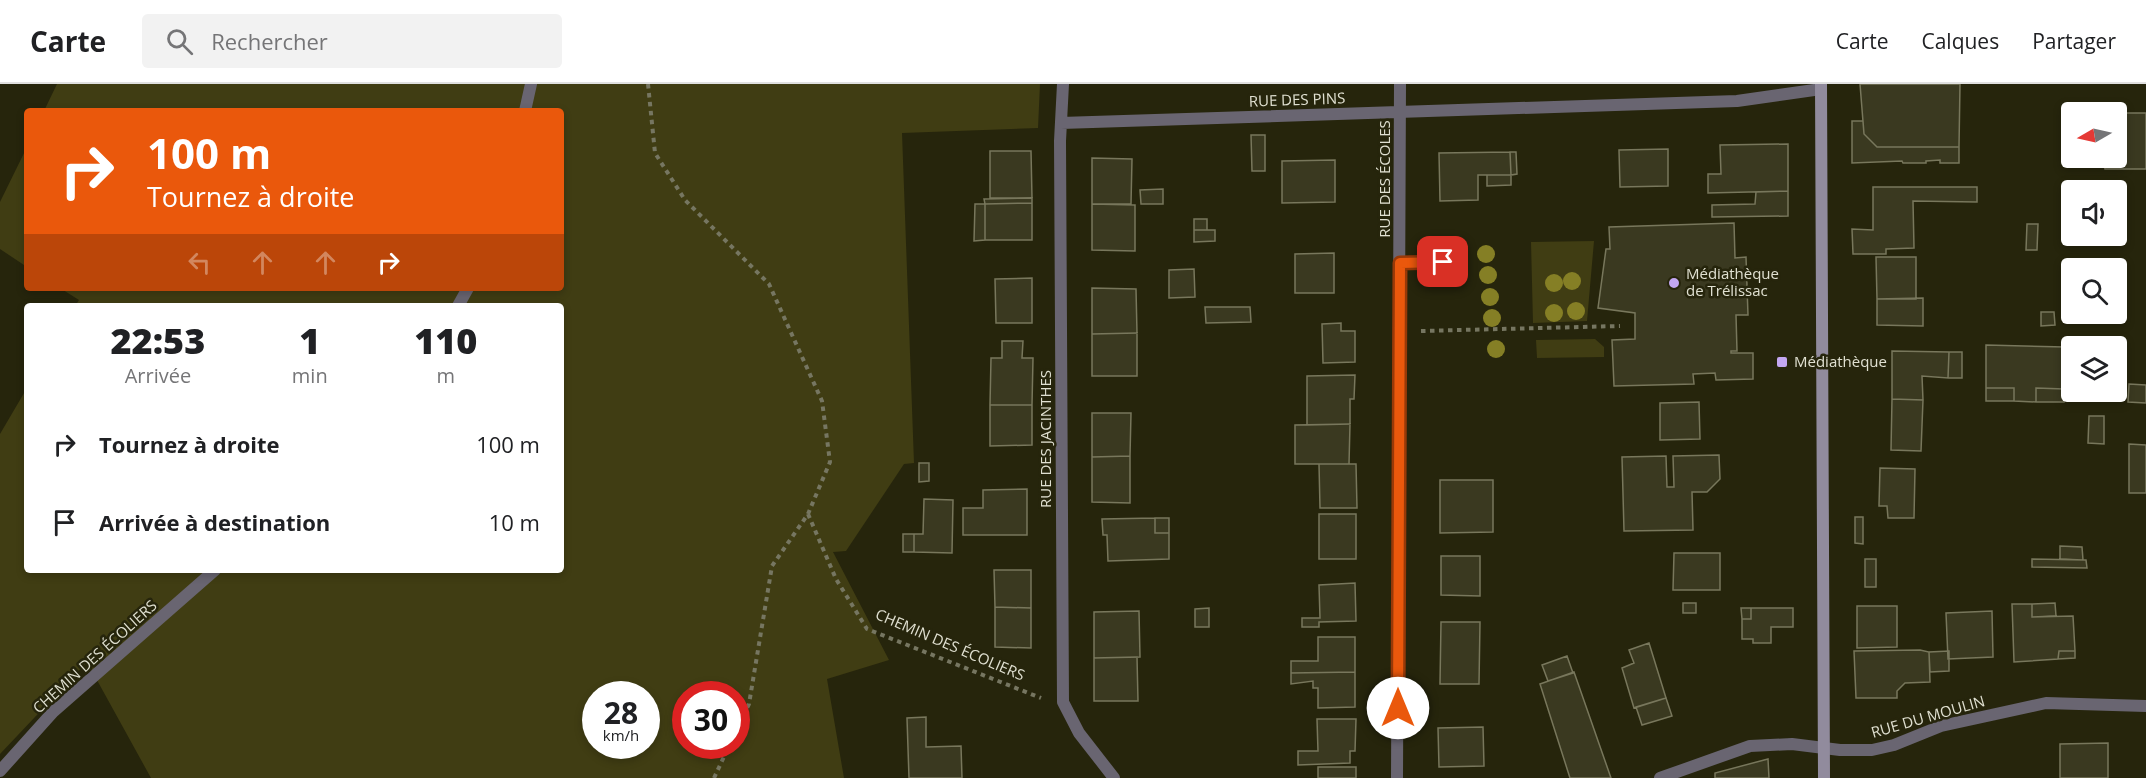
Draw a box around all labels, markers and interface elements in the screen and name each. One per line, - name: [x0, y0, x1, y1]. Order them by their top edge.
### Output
- search box: [142, 14, 562, 68]
- text: Carte: [30, 22, 106, 60]
- icon: search: [163, 25, 196, 58]
- text: Rechercher: [211, 26, 328, 56]
- text: Carte: [1836, 27, 1888, 55]
- text: Calques: [1921, 27, 1999, 55]
- text: Partager: [2032, 27, 2116, 55]
- street label: RUE DES PINS: [1248, 87, 1346, 111]
- north arrow: [2061, 102, 2127, 168]
- map controls: [2061, 102, 2127, 402]
- street label: RUE DES ÉCOLES: [1374, 120, 1394, 238]
- text: 100 m: [147, 124, 271, 181]
- icon: right: [48, 132, 126, 210]
- text: Tournez à droite: [147, 178, 355, 215]
- button: sound: [2061, 180, 2127, 246]
- pin: [1417, 236, 1468, 287]
- icon: arrive: [1426, 245, 1459, 278]
- icon: left: [183, 246, 216, 279]
- icon: ahead: [246, 246, 279, 279]
- icon: ahead: [309, 246, 342, 279]
- icon: right: [372, 246, 405, 279]
- button: search: [2061, 258, 2127, 324]
- place label: Médiathèque de Trélissac: [1686, 263, 1779, 300]
- marker: Médiathèque de Trélissac: [1667, 276, 1681, 290]
- text: 22:53: [111, 316, 205, 365]
- text: 1: [299, 316, 320, 365]
- text: 110: [414, 316, 477, 365]
- button: layers: [2061, 336, 2127, 402]
- place label: Médiathèque: [1794, 351, 1887, 371]
- marker: Médiathèque: [1775, 355, 1789, 369]
- text: Arrivée: [125, 362, 191, 389]
- text: min: [292, 362, 328, 389]
- text: m: [437, 362, 455, 389]
- street label: RUE DES JACINTHES: [1035, 370, 1055, 508]
- icon: right: [48, 428, 81, 461]
- text: Tournez à droite: [99, 429, 280, 459]
- text: 100 m: [476, 429, 540, 459]
- icon: arrive: [48, 506, 81, 539]
- text: Arrivée à destination: [99, 507, 330, 537]
- text: 10 m: [489, 507, 540, 537]
- street label: CHEMIN DES ÉCOLIERS: [28, 595, 161, 717]
- street label: CHEMIN DES ÉCOLIERS: [873, 604, 1028, 685]
- position arrow: [1366, 676, 1430, 740]
- speed limit sign: 30: [672, 681, 750, 759]
- street label: RUE DU MOULIN: [1868, 690, 1987, 742]
- text: 28: [604, 692, 638, 733]
- text: km/h: [603, 725, 639, 745]

